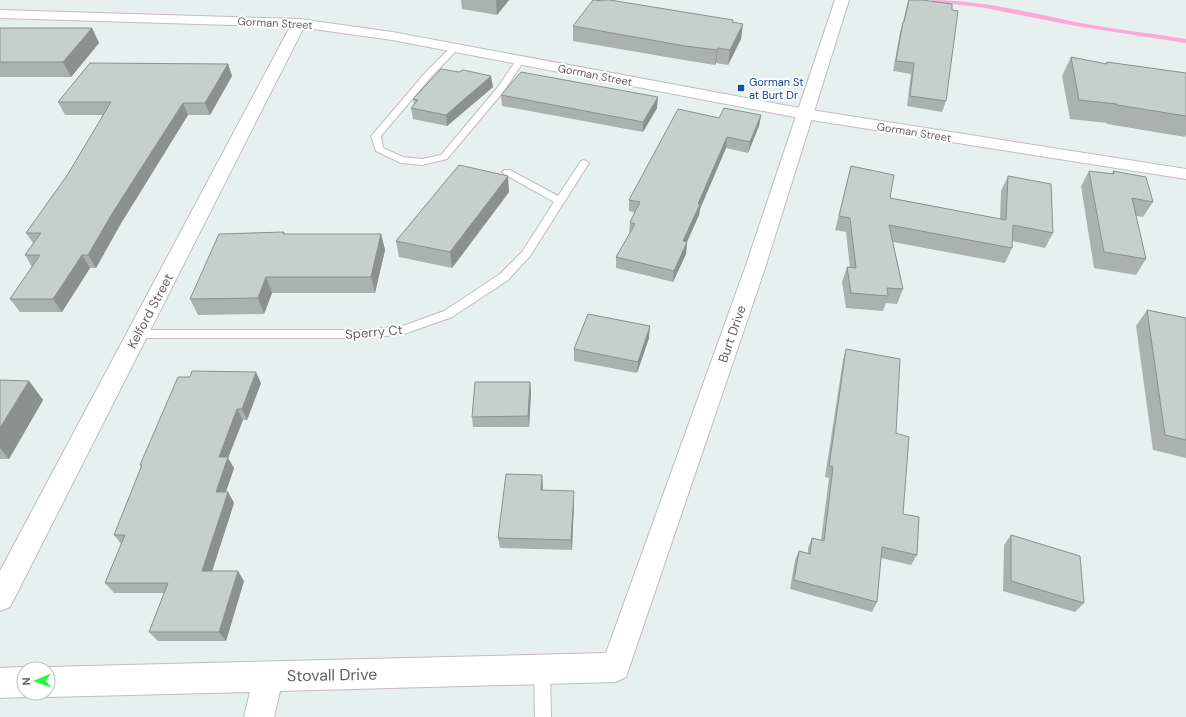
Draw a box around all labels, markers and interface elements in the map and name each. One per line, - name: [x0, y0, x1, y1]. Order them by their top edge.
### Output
- street label: Gorman Street: [237, 14, 313, 32]
- street label: Gorman Street: [557, 61, 633, 89]
- place label: Gorman St at Burt Dr: [749, 75, 804, 102]
- marker: Gorman St at Burt Dr: [736, 83, 746, 93]
- street label: Gorman Street: [876, 119, 952, 145]
- street label: Kelford Street: [123, 271, 177, 351]
- street label: Burt Drive: [714, 303, 750, 365]
- street label: Sperry Ct: [344, 321, 404, 343]
- north arrow: [16, 661, 56, 701]
- street label: Stovall Drive: [287, 664, 377, 686]
- text: N: [19, 677, 33, 686]

